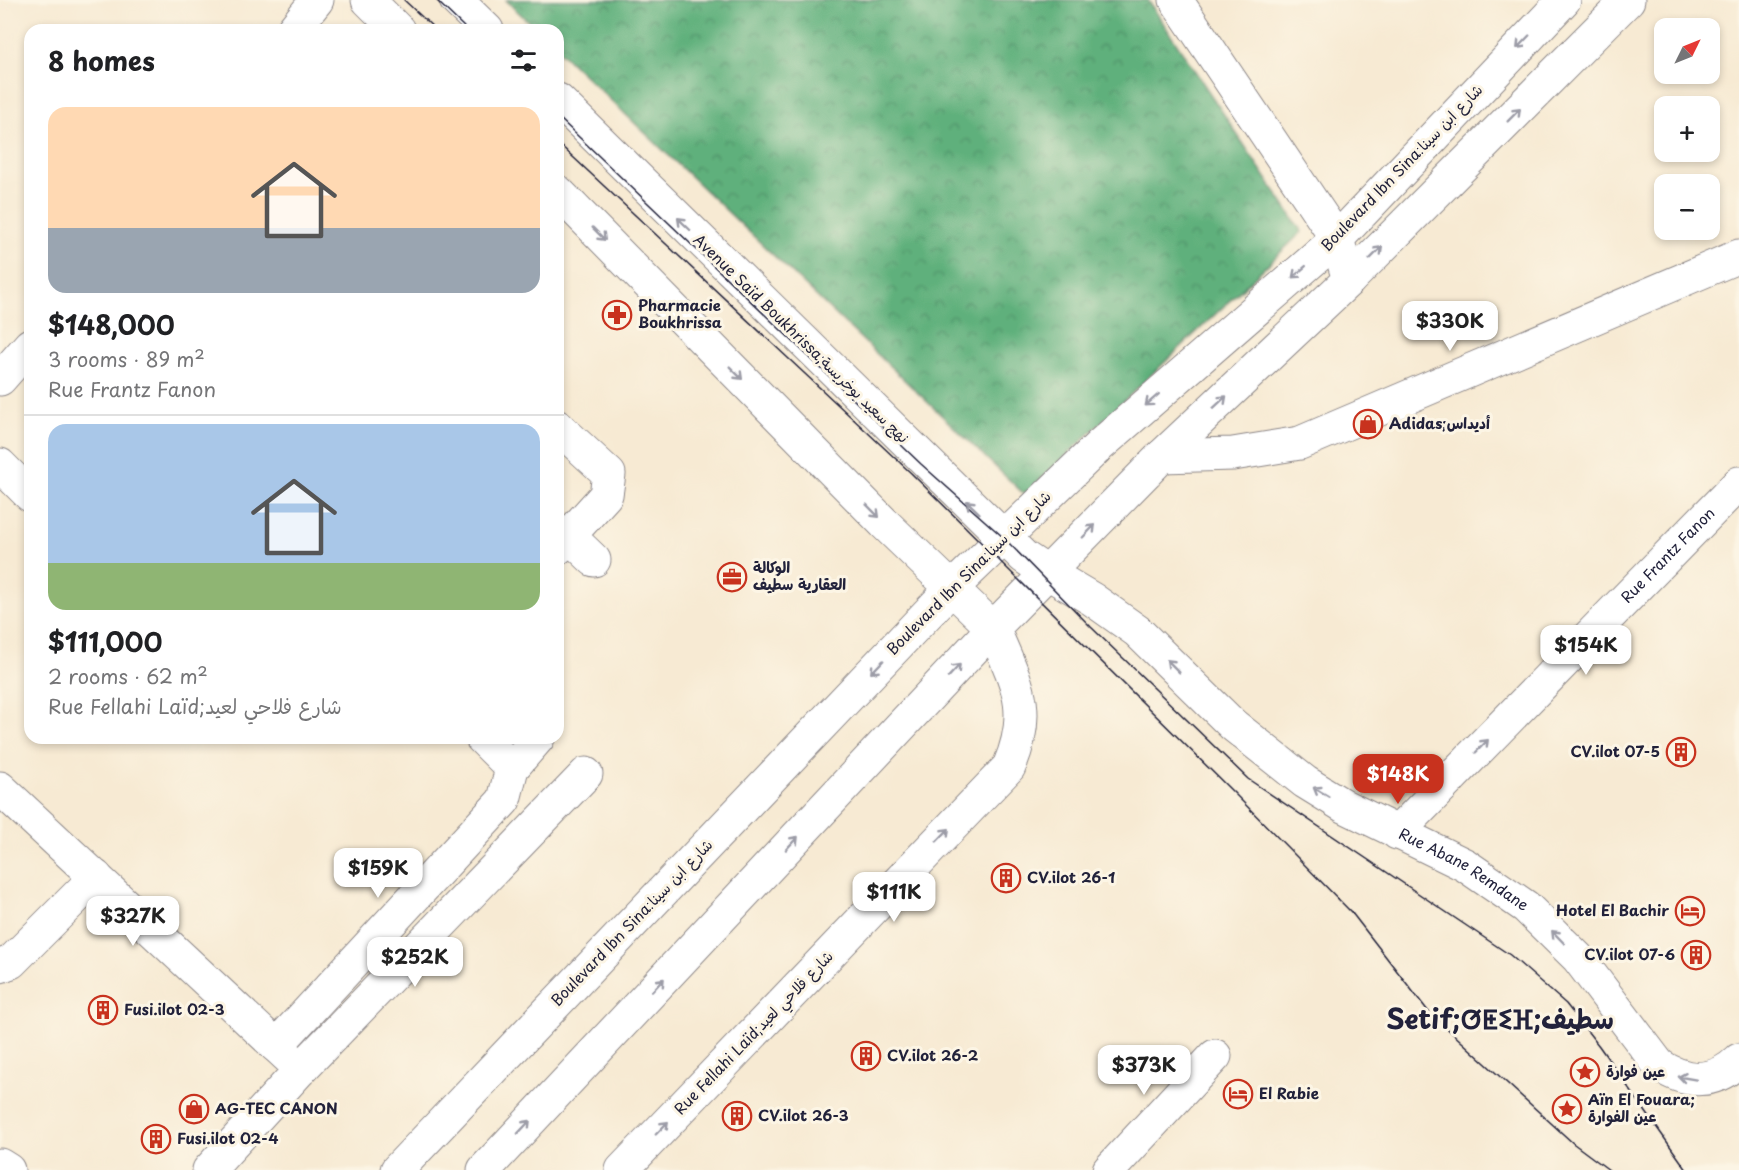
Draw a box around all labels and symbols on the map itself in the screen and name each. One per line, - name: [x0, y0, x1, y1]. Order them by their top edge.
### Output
- north arrow: [1654, 18, 1720, 84]
- one-way arrow: [1517, 34, 1531, 49]
- street label: Boulevard Ibn Sina:شارع ابن سينا: [1315, 78, 1487, 256]
- one-way arrow: [1507, 107, 1521, 122]
- one-way arrow: [676, 216, 691, 231]
- one-way arrow: [592, 226, 607, 241]
- street label: Avenue Saïd Boukhrissa;نهج سعيد بوخريسة: [689, 228, 915, 448]
- one-way arrow: [1369, 246, 1384, 260]
- one-way arrow: [1292, 265, 1307, 279]
- place label: Pharmacie Boukhrissa: [638, 293, 722, 333]
- pharmacy icon: Pharmacie Boukhrissa: [601, 299, 633, 331]
- pin: $330K: [1408, 301, 1492, 352]
- one-way arrow: [729, 365, 744, 380]
- one-way arrow: [1145, 393, 1160, 407]
- one-way arrow: [1212, 395, 1227, 409]
- shop icon: Adidas;أديداس: [1352, 408, 1384, 440]
- place label: Adidas;أديداس: [1389, 411, 1491, 434]
- street label: Boulevard Ibn Sina:شارع ابن سينا: [880, 484, 1055, 659]
- one-way arrow: [965, 500, 980, 515]
- street label: Rue Frantz Fanon: [1615, 501, 1719, 608]
- one-way arrow: [866, 504, 881, 519]
- one-way arrow: [1082, 524, 1096, 539]
- place label: الوكالة العقارية سطيف: [753, 555, 846, 595]
- office icon: الوكالة العقارية سطيف: [716, 561, 748, 593]
- pin: $154K: [1544, 625, 1628, 676]
- one-way arrow: [869, 659, 884, 674]
- one-way arrow: [1166, 659, 1181, 674]
- one-way arrow: [947, 663, 961, 678]
- building icon: CV.ilot 07-5: [1665, 736, 1697, 768]
- one-way arrow: [1474, 738, 1489, 753]
- place label: CV.ilot 07-5: [1570, 739, 1660, 762]
- pin: $148K: [1356, 754, 1440, 805]
- one-way arrow: [1313, 786, 1330, 798]
- street label: Rue Abane Remdane: [1395, 821, 1534, 916]
- one-way arrow: [935, 828, 950, 843]
- street label: Boulevard Ibn Sina:شارع ابن سينا: [545, 833, 717, 1011]
- one-way arrow: [784, 836, 799, 851]
- pin: $159K: [336, 848, 420, 899]
- building icon: CV.ilot 26-1: [990, 862, 1022, 894]
- place label: CV.ilot 26-1: [1027, 865, 1115, 888]
- pin: $111K: [852, 872, 936, 923]
- hotel icon: Hotel El Bachir: [1674, 895, 1706, 927]
- pin: $327K: [91, 896, 175, 947]
- place label: Hotel El Bachir: [1556, 898, 1669, 921]
- one-way arrow: [1550, 929, 1565, 944]
- pin: $252K: [373, 937, 457, 988]
- building icon: CV.ilot 07-6: [1680, 939, 1712, 971]
- place label: CV.ilot 07-6: [1584, 942, 1675, 965]
- street label: Rue Fellahi Laïd;شارع فلاحي لعيد: [668, 945, 840, 1121]
- one-way arrow: [651, 978, 665, 993]
- building icon: Fusi.ilot 02-3: [87, 994, 119, 1026]
- place label: Fusi.ilot 02-3: [124, 997, 225, 1020]
- district label: Setif;ⵚⵟⵉⴼ;سطيف: [1386, 997, 1614, 1038]
- building icon: CV.ilot 26-2: [850, 1040, 882, 1072]
- place label: CV.ilot 26-2: [887, 1043, 979, 1066]
- pin: $373K: [1102, 1045, 1186, 1096]
- place icon: عين فوارة: [1569, 1056, 1601, 1088]
- place label: عين فوارة: [1606, 1059, 1665, 1082]
- one-way arrow: [1678, 1072, 1697, 1083]
- hotel icon: El Rabie: [1222, 1078, 1254, 1110]
- place label: El Rabie: [1259, 1081, 1319, 1104]
- place label: Aïn El Fouara; عين الفوارة: [1588, 1087, 1695, 1127]
- shop icon: AG-TEC CANON: [178, 1093, 210, 1125]
- place icon: Aïn El Fouara; عين الفوارة: [1551, 1093, 1583, 1125]
- place label: AG-TEC CANON: [215, 1096, 338, 1119]
- building icon: CV.ilot 26-3: [721, 1100, 753, 1132]
- place label: CV.ilot 26-3: [758, 1103, 849, 1126]
- one-way arrow: [517, 1120, 532, 1135]
- one-way arrow: [655, 1120, 670, 1135]
- building icon: Fusi.ilot 02-4: [140, 1123, 172, 1155]
- place label: Fusi.ilot 02-4: [177, 1126, 278, 1149]

